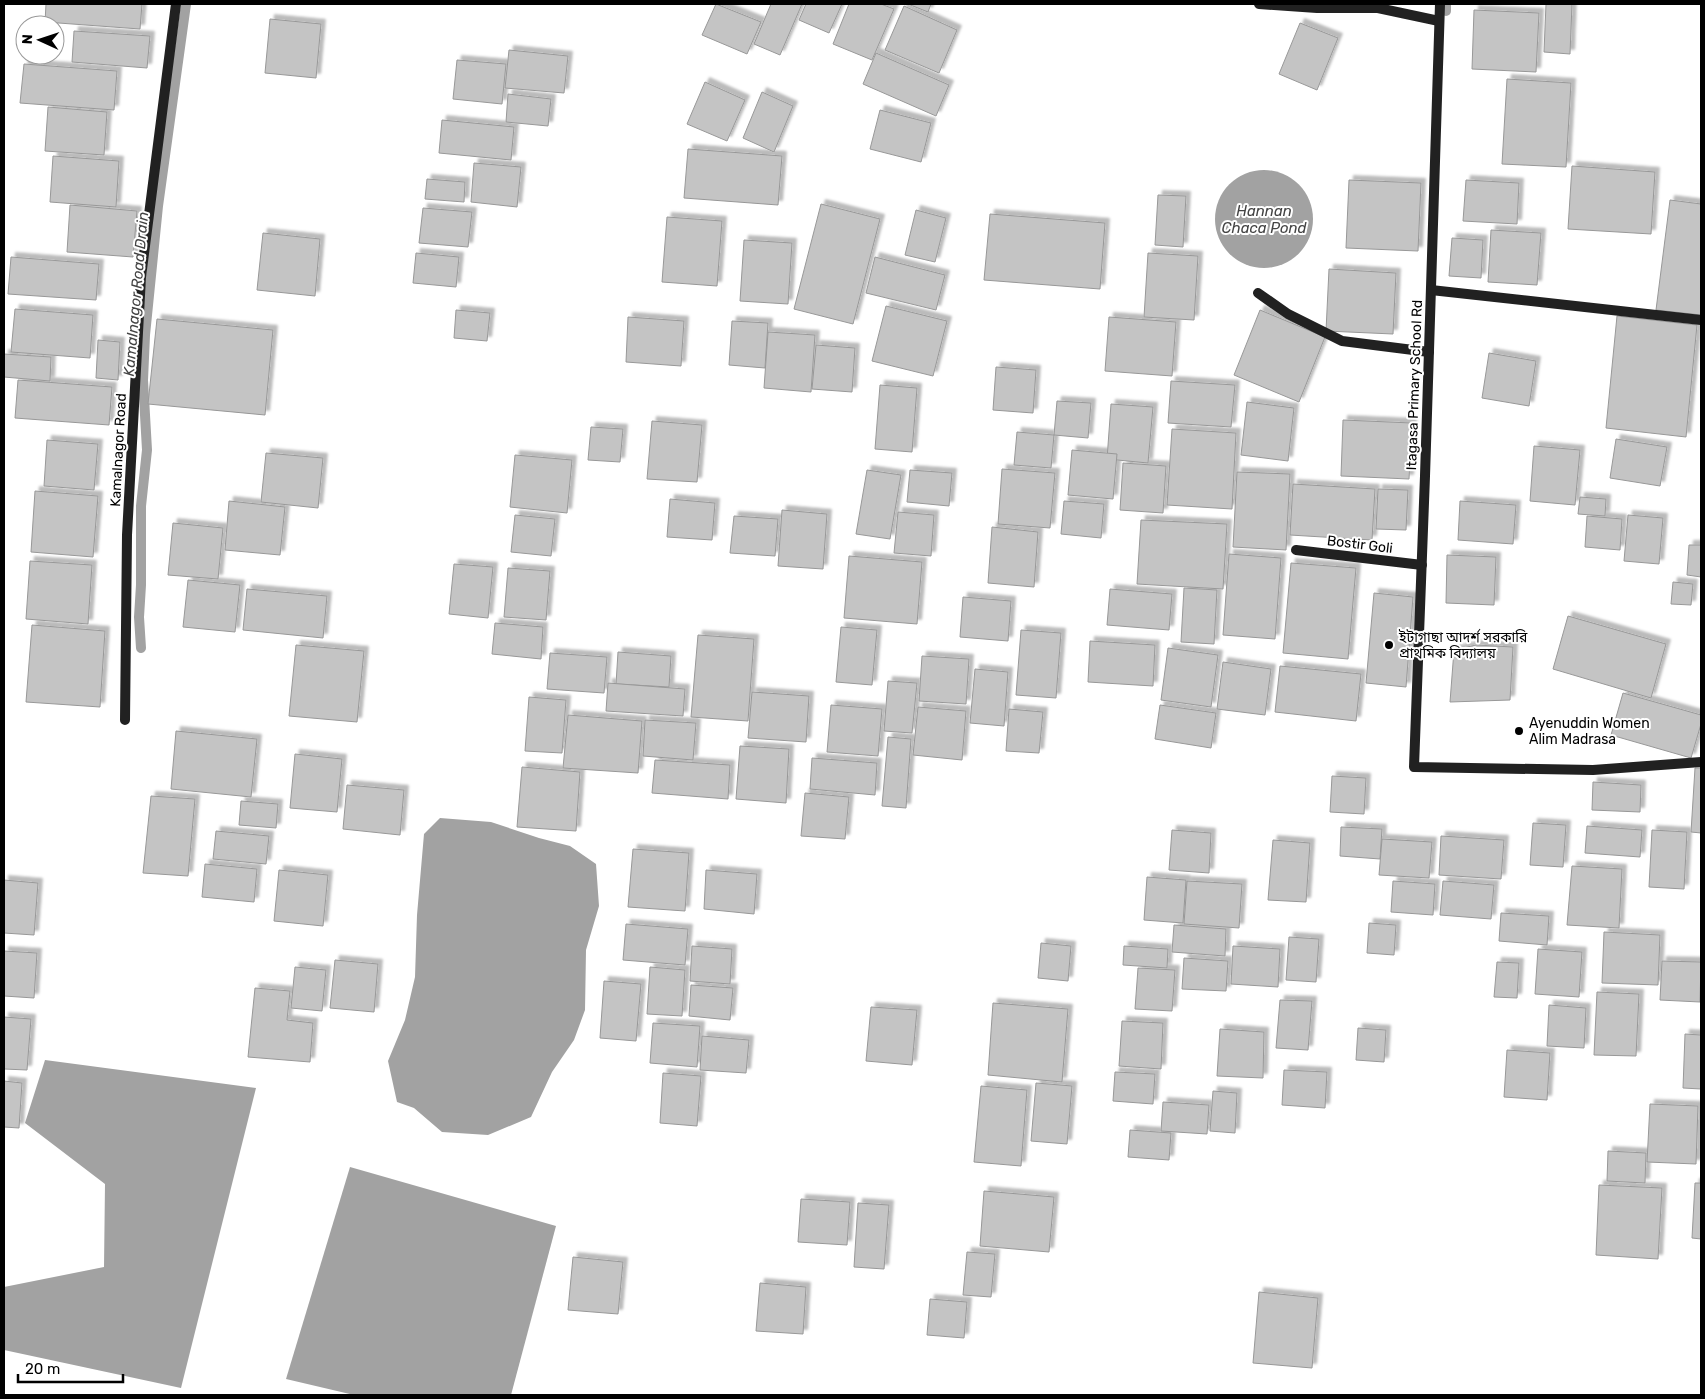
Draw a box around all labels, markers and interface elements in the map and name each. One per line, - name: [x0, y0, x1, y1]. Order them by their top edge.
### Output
- north arrow: [15, 15, 65, 65]
- text: N: [19, 34, 36, 45]
- water label: Hannan Chaca Pond: [1222, 202, 1308, 237]
- water label: Kamalnagor Road Drain: [120, 211, 152, 377]
- street label: Itagasa Primary School Rd: [1403, 299, 1426, 471]
- street label: Kamalnagor Road: [107, 393, 130, 507]
- street label: Bostir Goli: [1326, 532, 1394, 557]
- place label: ইটাগাছা আদর্শ সরকারি প্রাথমিক বিদ্যালয়: [1398, 628, 1528, 662]
- marker: ইটাগাছা আদর্শ সরকারি প্রাথমিক বিদ্যালয়: [1383, 639, 1395, 651]
- place label: Ayenuddin Women Alim Madrasa: [1529, 715, 1650, 748]
- marker: Ayenuddin Women Alim Madrasa: [1513, 725, 1525, 737]
- scale bar: [18, 1352, 122, 1384]
- text: 20 m: [25, 1360, 60, 1378]

